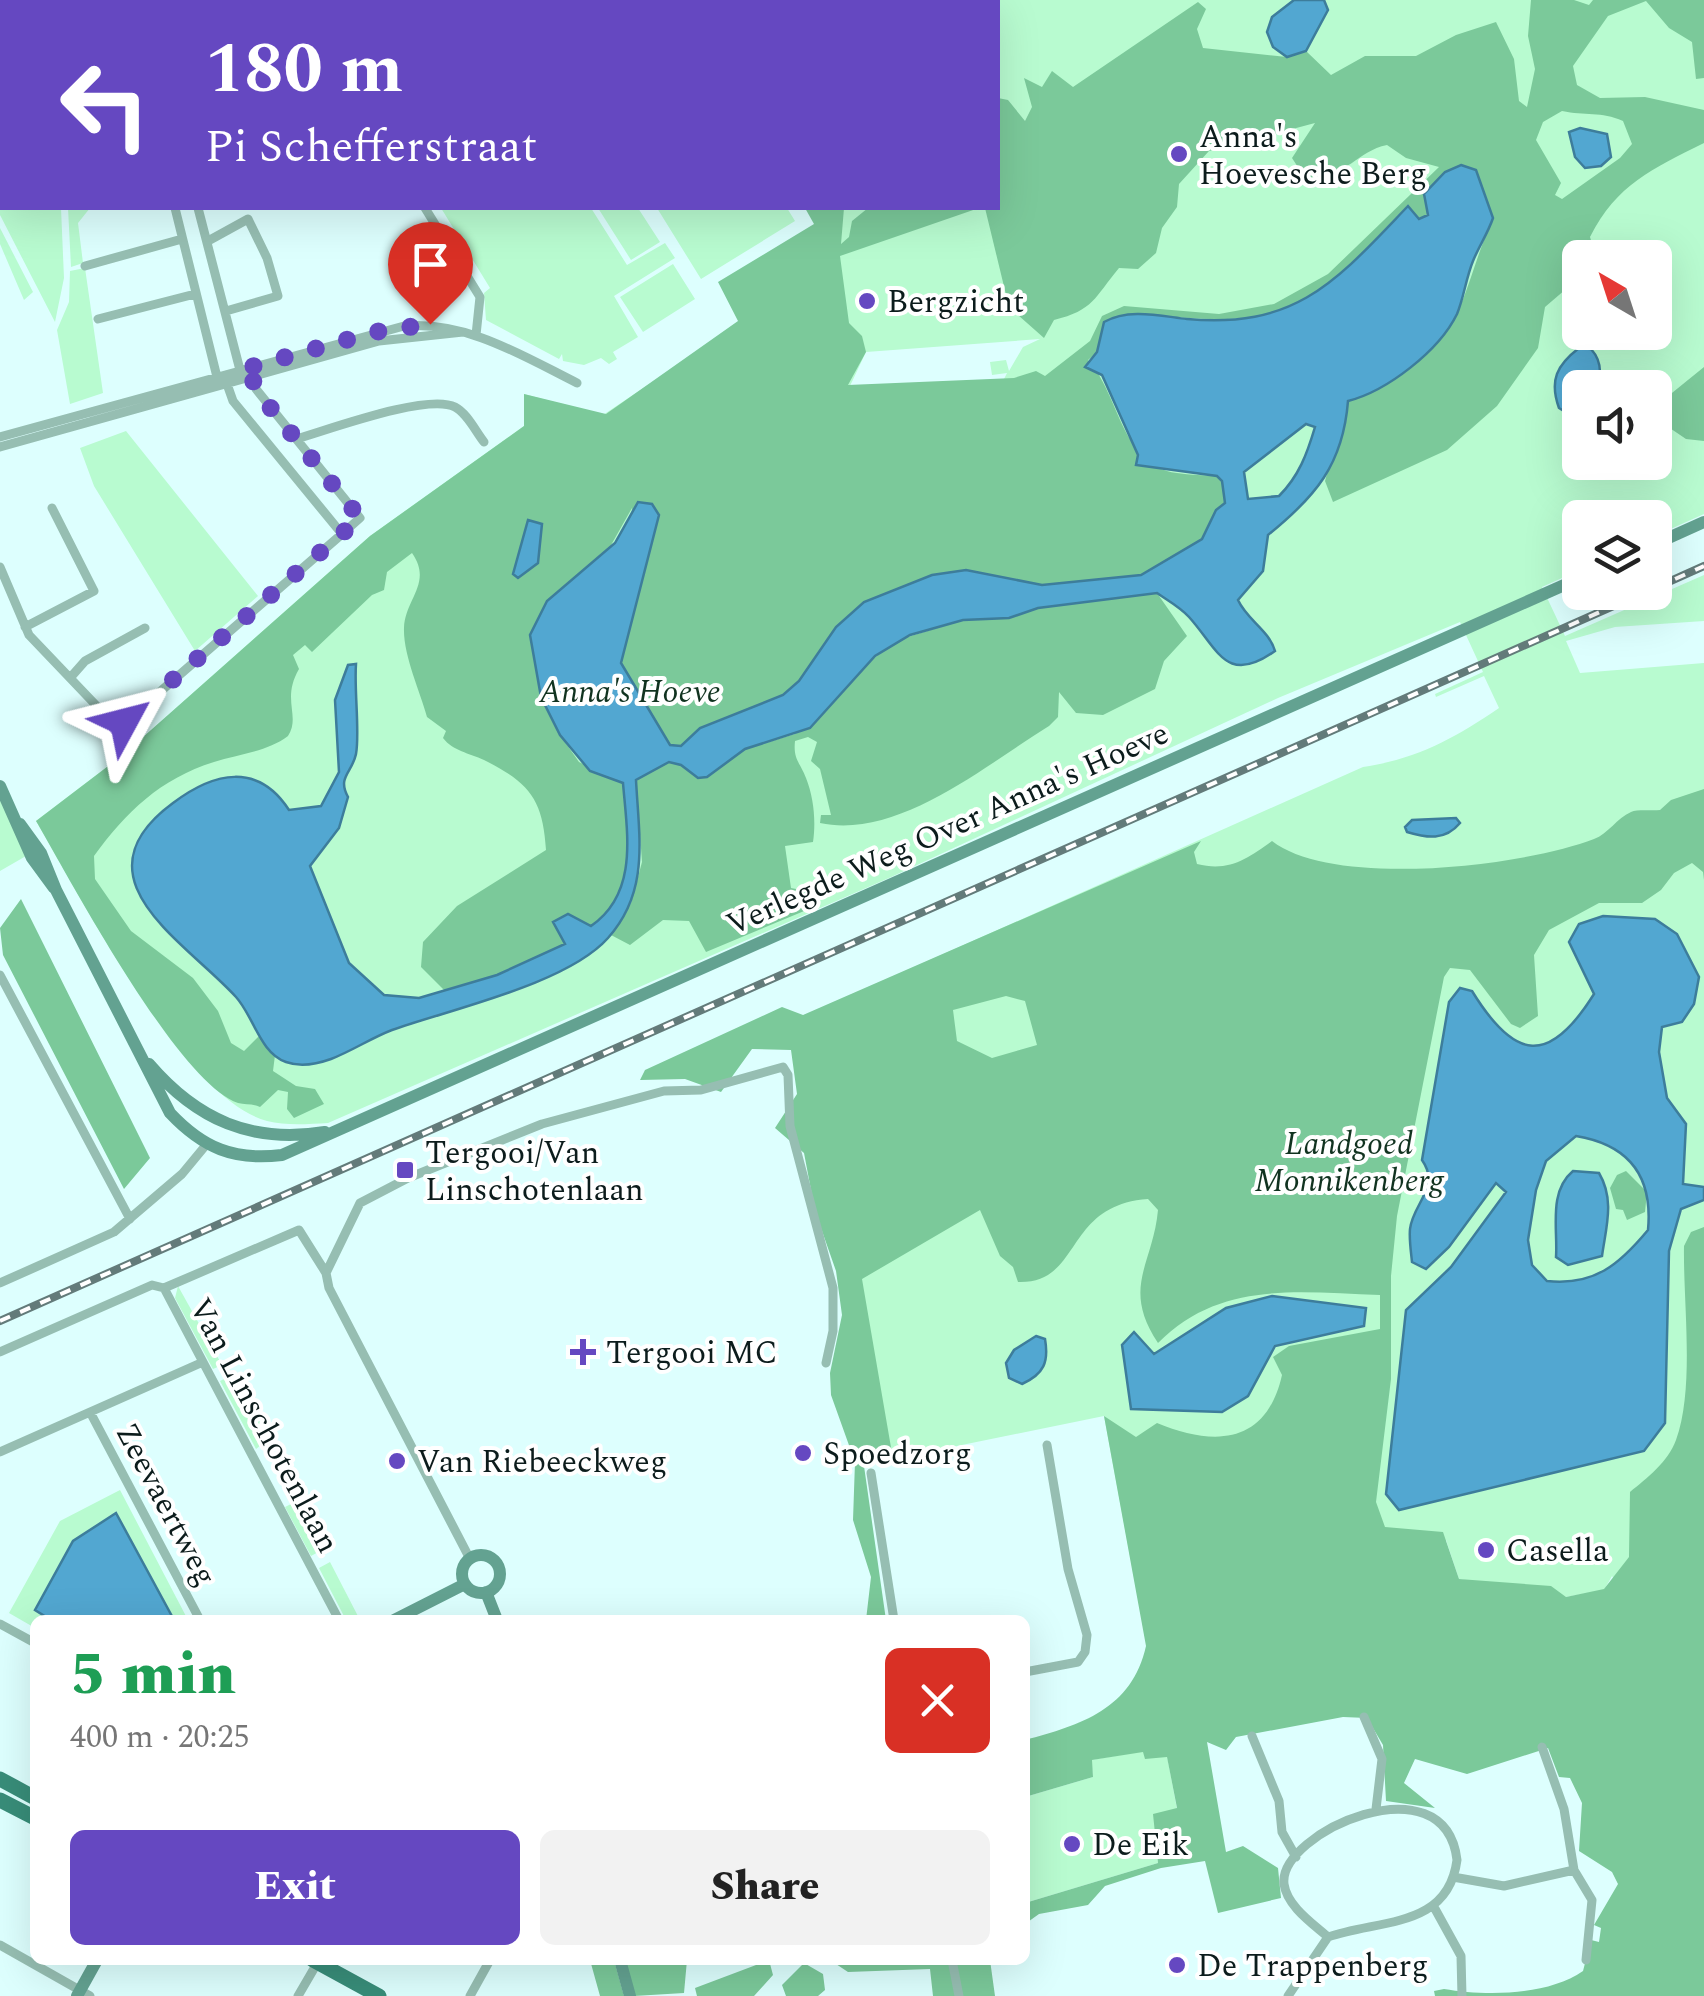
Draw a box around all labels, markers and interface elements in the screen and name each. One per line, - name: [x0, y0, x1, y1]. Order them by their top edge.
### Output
- text: 180 m: [205, 17, 403, 123]
- icon: left: [40, 40, 170, 170]
- text: Pi Schefferstraat: [205, 113, 537, 182]
- place label: Anna's Hoevesche Berg: [1199, 113, 1427, 199]
- marker: Anna's Hoevesche Berg: [1168, 143, 1190, 165]
- pin: [388, 222, 473, 325]
- icon: arrive: [403, 237, 458, 292]
- north arrow: [1562, 240, 1672, 350]
- map controls: [1562, 240, 1672, 610]
- place label: Bergzicht: [887, 278, 1024, 327]
- marker: Bergzicht: [856, 290, 878, 312]
- button: sound: [1562, 370, 1672, 480]
- button: layers: [1562, 500, 1672, 610]
- park label: Anna's Hoeve: [538, 668, 721, 717]
- position arrow: [72, 670, 176, 774]
- street label: Verlegde Weg Over Anna's Hoeve: [719, 709, 1177, 949]
- park label: Landgoed Monnikenberg: [1255, 1120, 1444, 1206]
- place label: Tergooi/Van Linschotenlaan: [425, 1129, 644, 1215]
- marker: Tergooi/Van Linschotenlaan: [394, 1159, 416, 1181]
- street label: Van Linschotenlaan: [176, 1289, 352, 1562]
- place label: Tergooi MC: [606, 1329, 778, 1378]
- marker: Tergooi MC: [570, 1339, 596, 1365]
- street label: Zeevaertweg: [102, 1414, 229, 1595]
- place label: Spoedzorg: [823, 1430, 972, 1479]
- place label: Van Riebeeckweg: [417, 1438, 667, 1487]
- marker: Spoedzorg: [792, 1442, 814, 1464]
- marker: Van Riebeeckweg: [386, 1450, 408, 1472]
- place label: Casella: [1506, 1527, 1609, 1576]
- marker: Casella: [1475, 1539, 1497, 1561]
- text: 5 min: [70, 1629, 236, 1721]
- button: close: [885, 1648, 990, 1753]
- text: 400 m · 20:25: [70, 1713, 250, 1762]
- place label: De Eik: [1092, 1821, 1189, 1870]
- button: Exit: [70, 1830, 520, 1945]
- button: Share: [540, 1830, 990, 1945]
- marker: De Eik: [1061, 1833, 1083, 1855]
- place label: De Trappenberg: [1197, 1942, 1429, 1991]
- marker: De Trappenberg: [1166, 1954, 1188, 1976]

